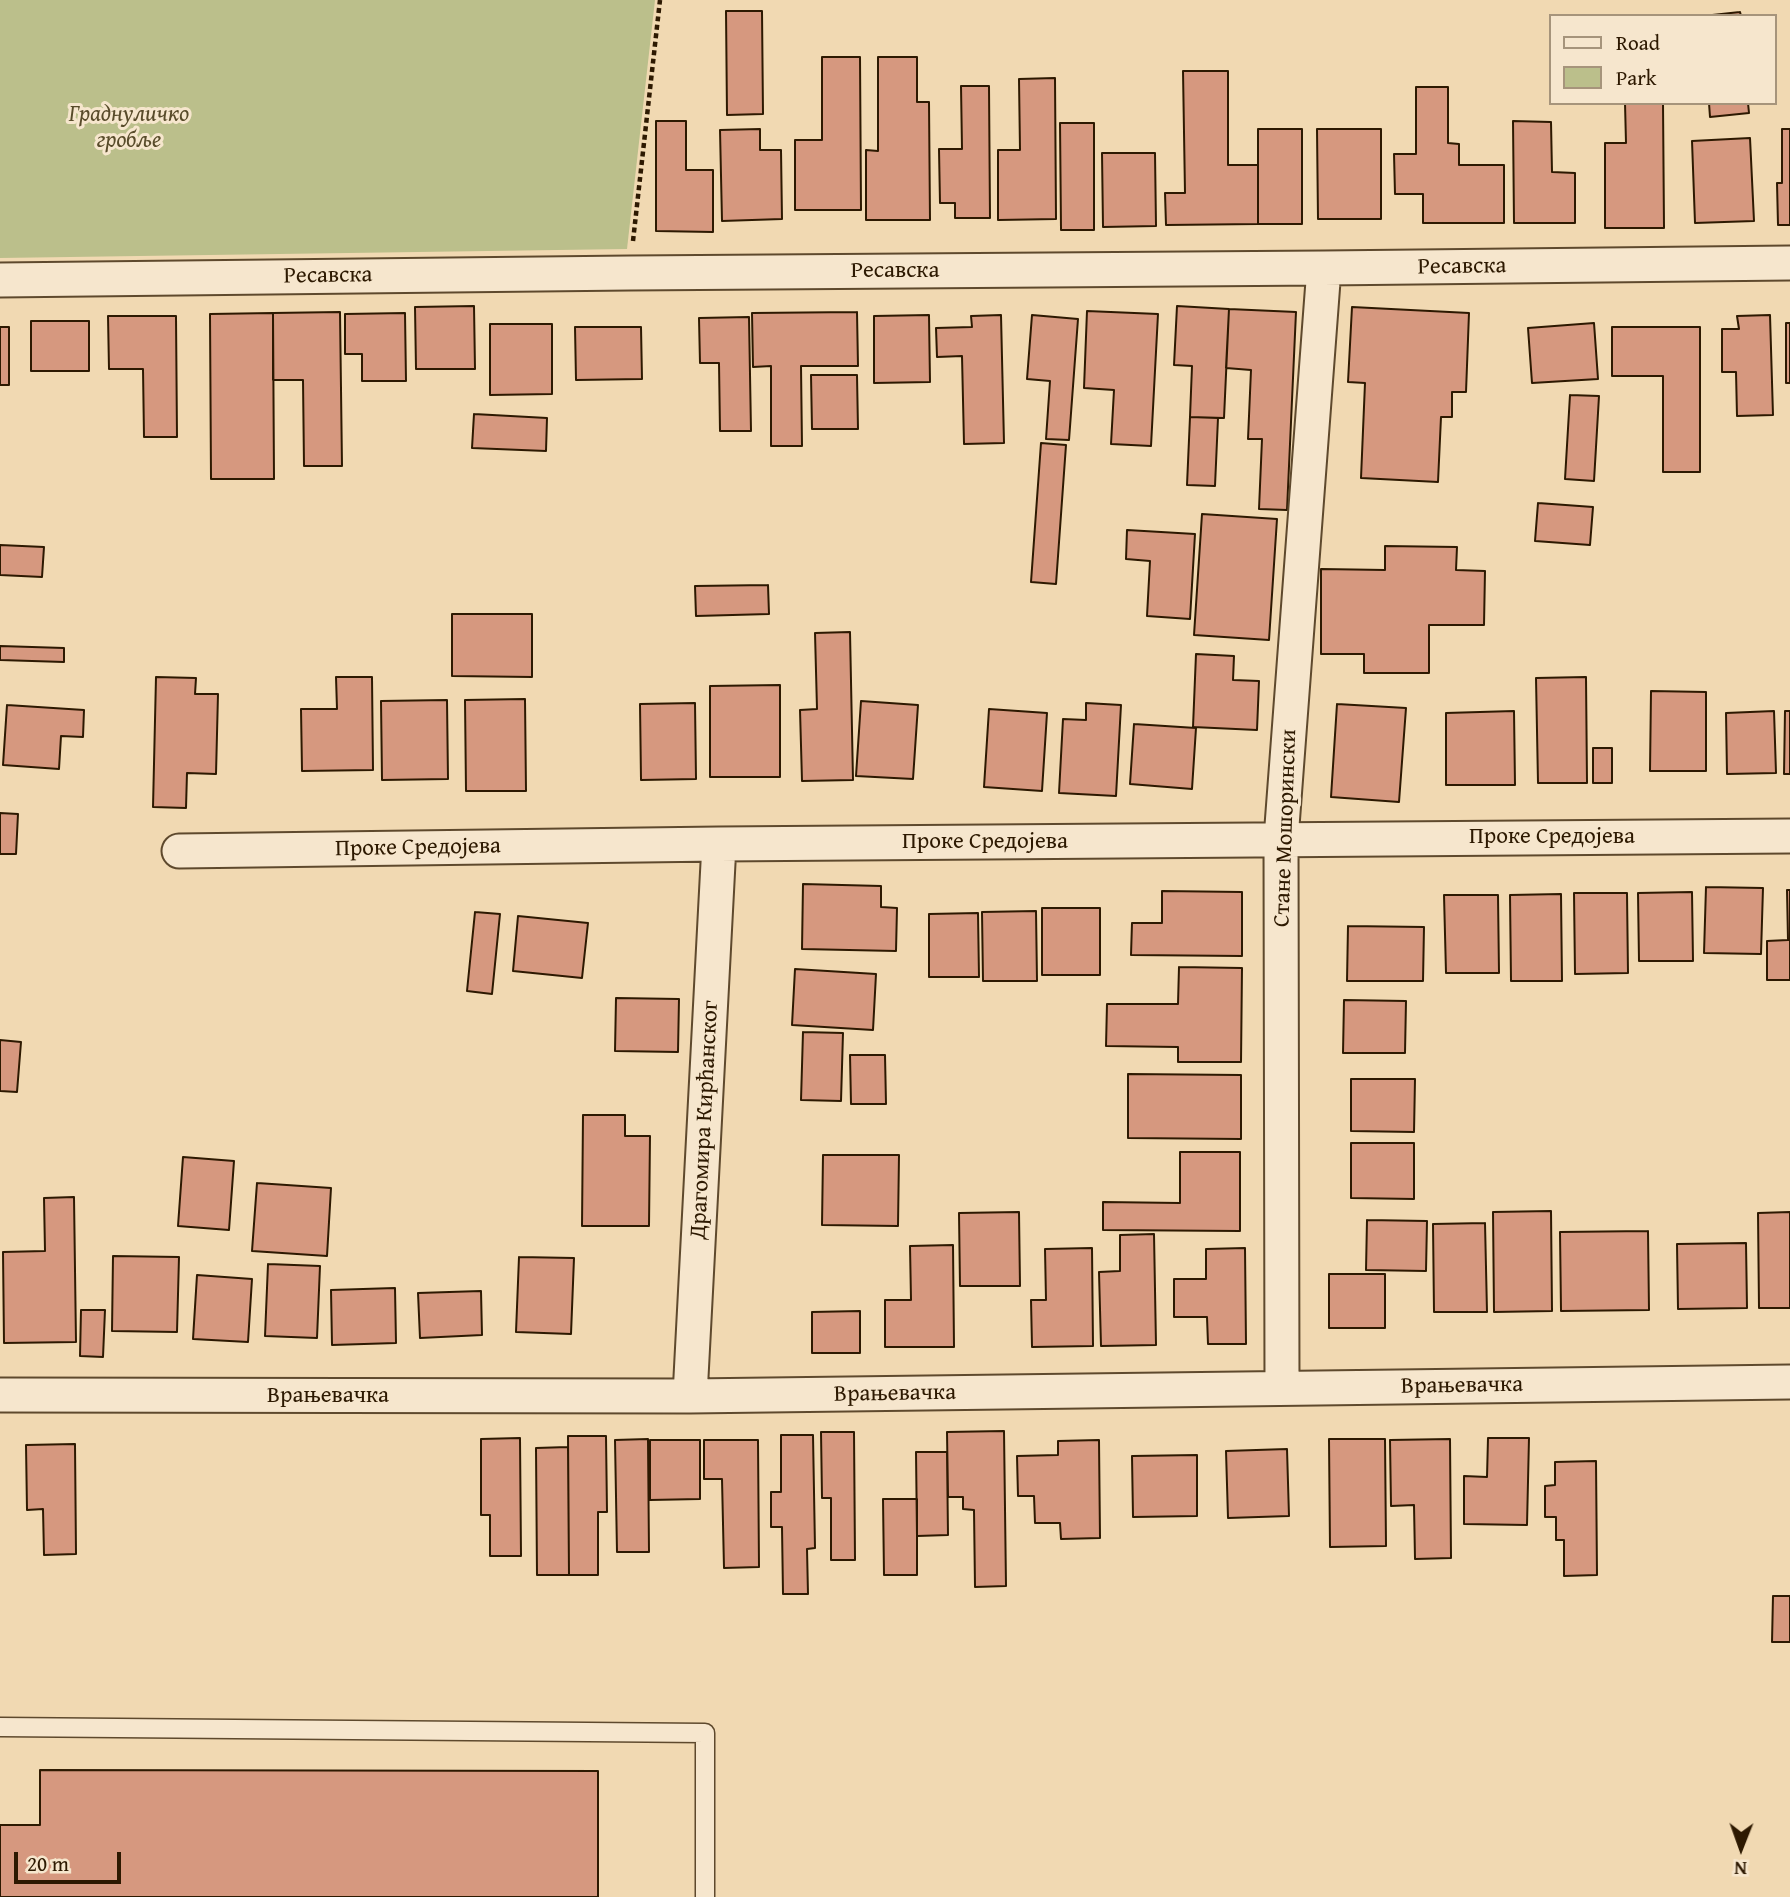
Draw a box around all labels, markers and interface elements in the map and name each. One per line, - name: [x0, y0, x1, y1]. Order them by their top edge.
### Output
- legend: [1548, 14, 1776, 105]
- text: Road: [1616, 27, 1660, 58]
- text: Park: [1616, 62, 1657, 93]
- park label: Граднуличко гробље: [69, 101, 189, 155]
- street label: Ресавска: [1417, 252, 1507, 282]
- street label: Ресавска: [851, 257, 939, 285]
- street label: Ресавска: [283, 261, 373, 291]
- street label: Стане Мошорински: [1269, 729, 1303, 927]
- street label: Проке Средојева: [1469, 823, 1635, 851]
- street label: Проке Средојева: [902, 828, 1068, 856]
- street label: Проке Средојева: [335, 833, 501, 863]
- street label: Драгомира Кирћанског: [685, 1000, 725, 1240]
- street label: Врањевачка: [1401, 1371, 1523, 1401]
- street label: Врањевачка: [834, 1379, 956, 1409]
- street label: Врањевачка: [267, 1382, 389, 1410]
- north arrow: [1706, 1813, 1776, 1883]
- scale bar: [18, 1838, 124, 1882]
- text: 20 m: [27, 1848, 69, 1879]
- text: N: [1734, 1855, 1747, 1883]

